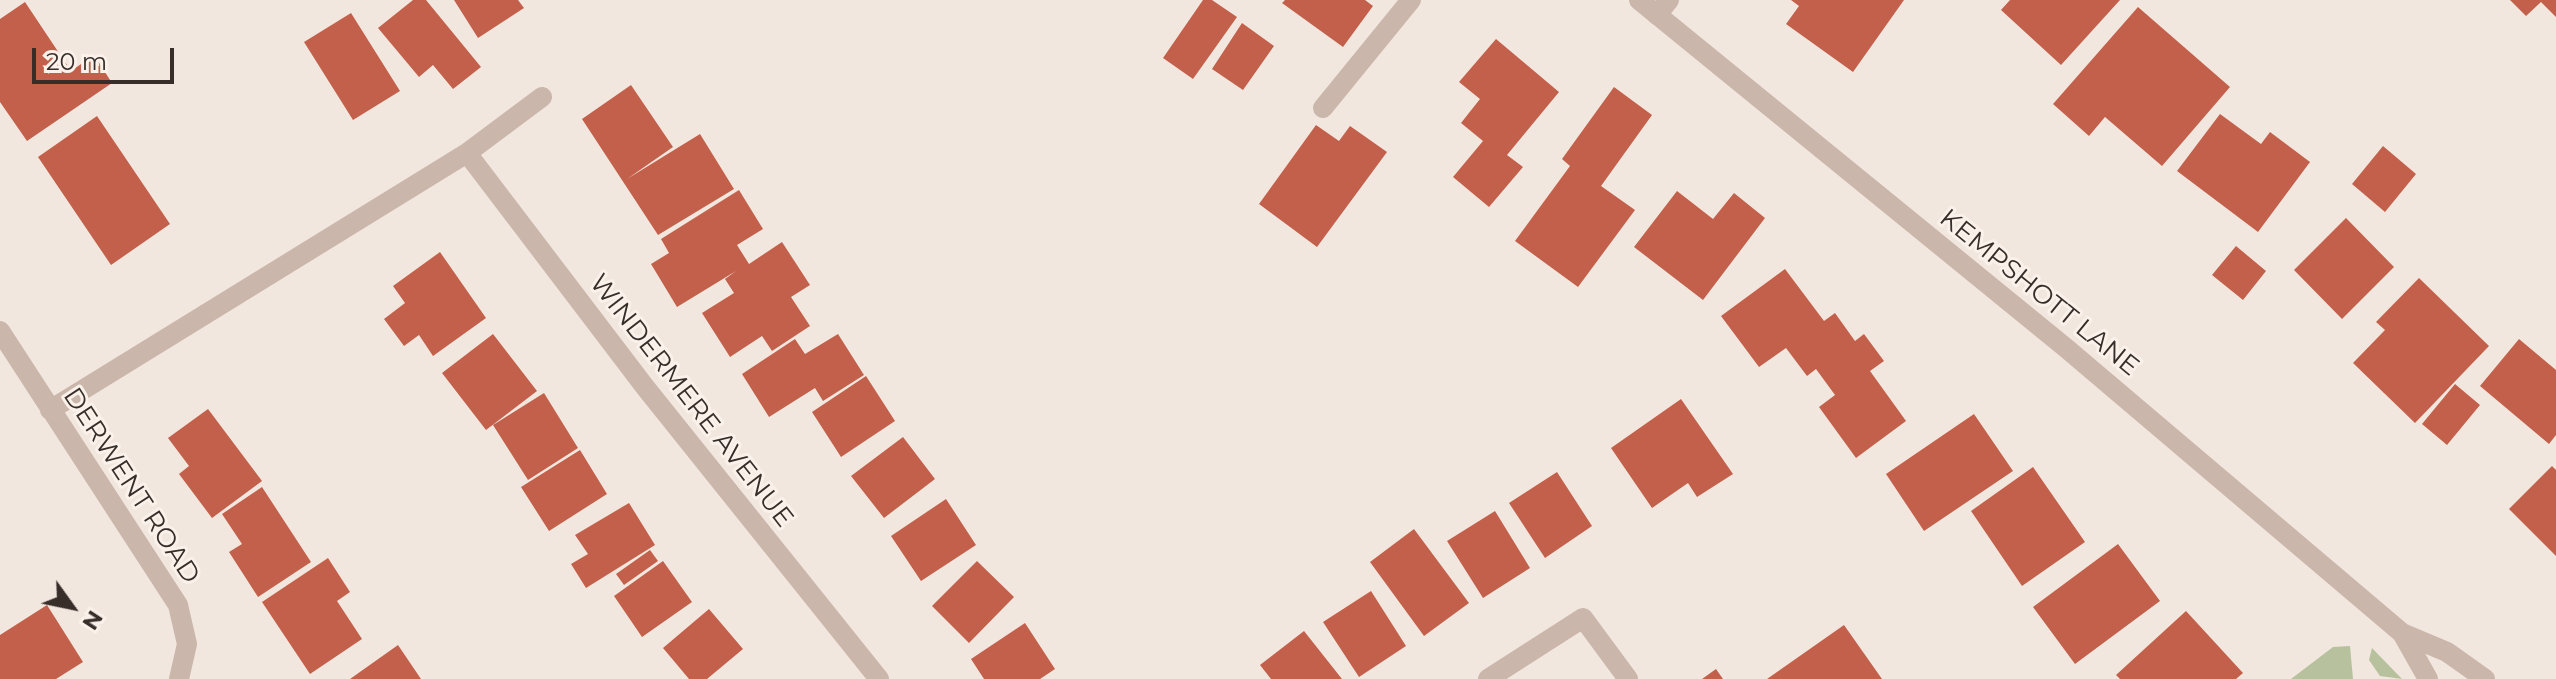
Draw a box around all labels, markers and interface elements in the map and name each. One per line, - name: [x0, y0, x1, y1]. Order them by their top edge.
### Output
- scale bar: [36, 32, 178, 82]
- text: 20 m: [46, 47, 107, 76]
- street label: KEMPSHOTT LANE: [1933, 203, 2145, 383]
- street label: WINDERMERE AVENUE: [583, 268, 799, 534]
- street label: DERWENT ROAD: [56, 382, 206, 590]
- north arrow: [32, 567, 112, 647]
- text: N: [76, 606, 109, 635]

